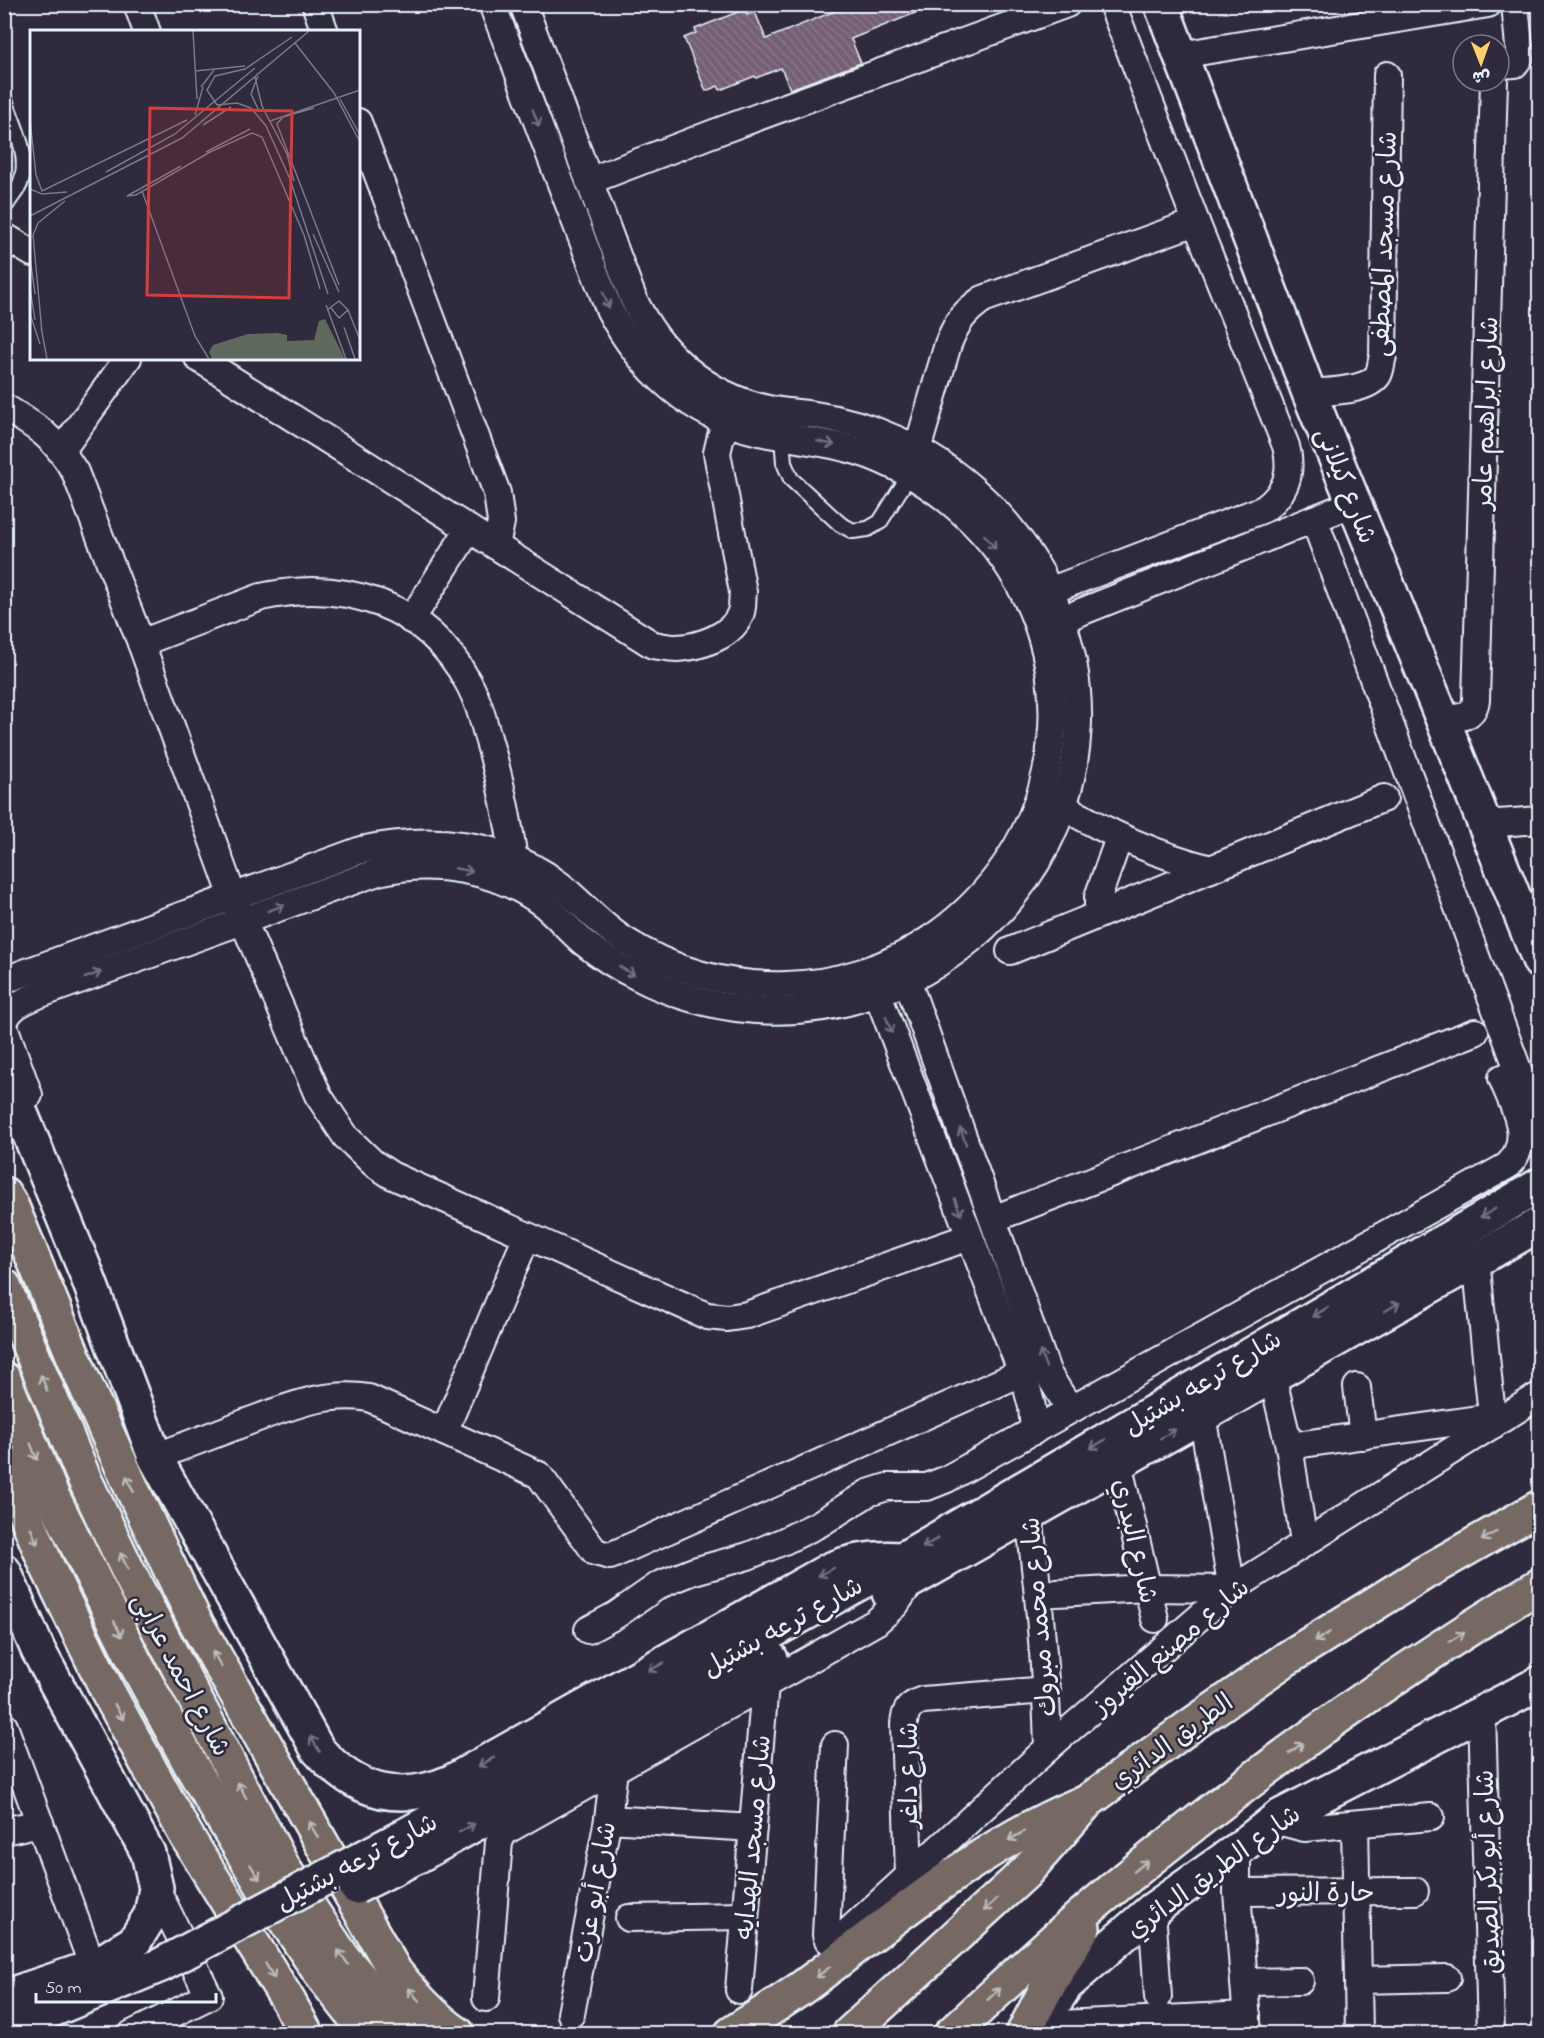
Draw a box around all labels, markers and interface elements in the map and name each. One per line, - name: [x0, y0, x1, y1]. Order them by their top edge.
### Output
- inset map: [30, 30, 360, 360]
- north arrow: [1451, 33, 1511, 93]
- text: ش: [1472, 64, 1490, 88]
- one-way arrow: [531, 108, 542, 127]
- street label: شارع مسجد المصطفى: [1363, 131, 1409, 358]
- one-way arrow: [601, 290, 612, 309]
- street label: شارع ابراهيم عامر: [1466, 316, 1510, 512]
- street label: شارع كيلانى: [1304, 422, 1385, 550]
- one-way arrow: [816, 438, 836, 449]
- one-way arrow: [984, 534, 997, 550]
- one-way arrow: [454, 865, 473, 876]
- one-way arrow: [266, 902, 285, 913]
- one-way arrow: [618, 966, 635, 978]
- one-way arrow: [83, 968, 102, 979]
- one-way arrow: [884, 1015, 895, 1034]
- one-way arrow: [956, 1127, 967, 1146]
- one-way arrow: [954, 1198, 965, 1216]
- one-way arrow: [1480, 1208, 1497, 1220]
- one-way arrow: [1383, 1301, 1400, 1313]
- one-way arrow: [1312, 1307, 1329, 1319]
- street label: شارع ترعه بشتيل: [1117, 1322, 1290, 1447]
- one-way arrow: [1036, 1351, 1047, 1369]
- one-way arrow: [38, 1375, 49, 1393]
- one-way arrow: [1159, 1428, 1176, 1440]
- one-way arrow: [1090, 1438, 1107, 1450]
- one-way arrow: [29, 1443, 40, 1461]
- street label: شارع البدري: [1100, 1475, 1166, 1608]
- one-way arrow: [124, 1476, 135, 1494]
- street label: شارع محمد مبروك: [1013, 1515, 1069, 1718]
- one-way arrow: [29, 1526, 40, 1545]
- one-way arrow: [1481, 1530, 1498, 1542]
- one-way arrow: [922, 1537, 939, 1549]
- one-way arrow: [117, 1553, 129, 1571]
- one-way arrow: [818, 1566, 835, 1578]
- street label: شارع ترعه بشتيل: [696, 1569, 871, 1689]
- street label: شارع مصنع الفيروز: [1083, 1571, 1259, 1727]
- street label: شارع احمد عرابى: [120, 1587, 239, 1764]
- one-way arrow: [113, 1619, 124, 1637]
- one-way arrow: [1314, 1631, 1331, 1643]
- one-way arrow: [1448, 1631, 1465, 1643]
- one-way arrow: [211, 1651, 223, 1668]
- one-way arrow: [648, 1661, 665, 1673]
- street label: الطريق الدائري: [1103, 1686, 1242, 1801]
- one-way arrow: [114, 1702, 125, 1720]
- street label: شارع داغر: [892, 1722, 930, 1830]
- street label: شارع مسجد الهدايه: [727, 1733, 783, 1941]
- one-way arrow: [309, 1736, 321, 1753]
- one-way arrow: [1288, 1742, 1304, 1754]
- one-way arrow: [477, 1757, 495, 1768]
- street label: شارع أبو بكر الصديق: [1467, 1769, 1513, 1975]
- one-way arrow: [236, 1781, 248, 1799]
- street label: شارع الطريق الدائري: [1120, 1797, 1310, 1950]
- street label: شارع ترعه بشتيل: [270, 1805, 445, 1922]
- street label: شارع أبو عزت: [566, 1819, 628, 1966]
- one-way arrow: [307, 1820, 318, 1838]
- one-way arrow: [458, 1822, 475, 1834]
- one-way arrow: [1008, 1830, 1025, 1842]
- one-way arrow: [1133, 1860, 1149, 1873]
- one-way arrow: [249, 1863, 261, 1880]
- street label: حارة النور: [1275, 1876, 1375, 1914]
- one-way arrow: [983, 1898, 998, 1912]
- one-way arrow: [337, 1949, 349, 1965]
- one-way arrow: [264, 1962, 276, 1979]
- scale bar: [36, 1966, 216, 2004]
- one-way arrow: [815, 1966, 831, 1979]
- text: 50 m: [45, 1976, 82, 2002]
- one-way arrow: [987, 1987, 1002, 2001]
- one-way arrow: [407, 1988, 421, 2003]

